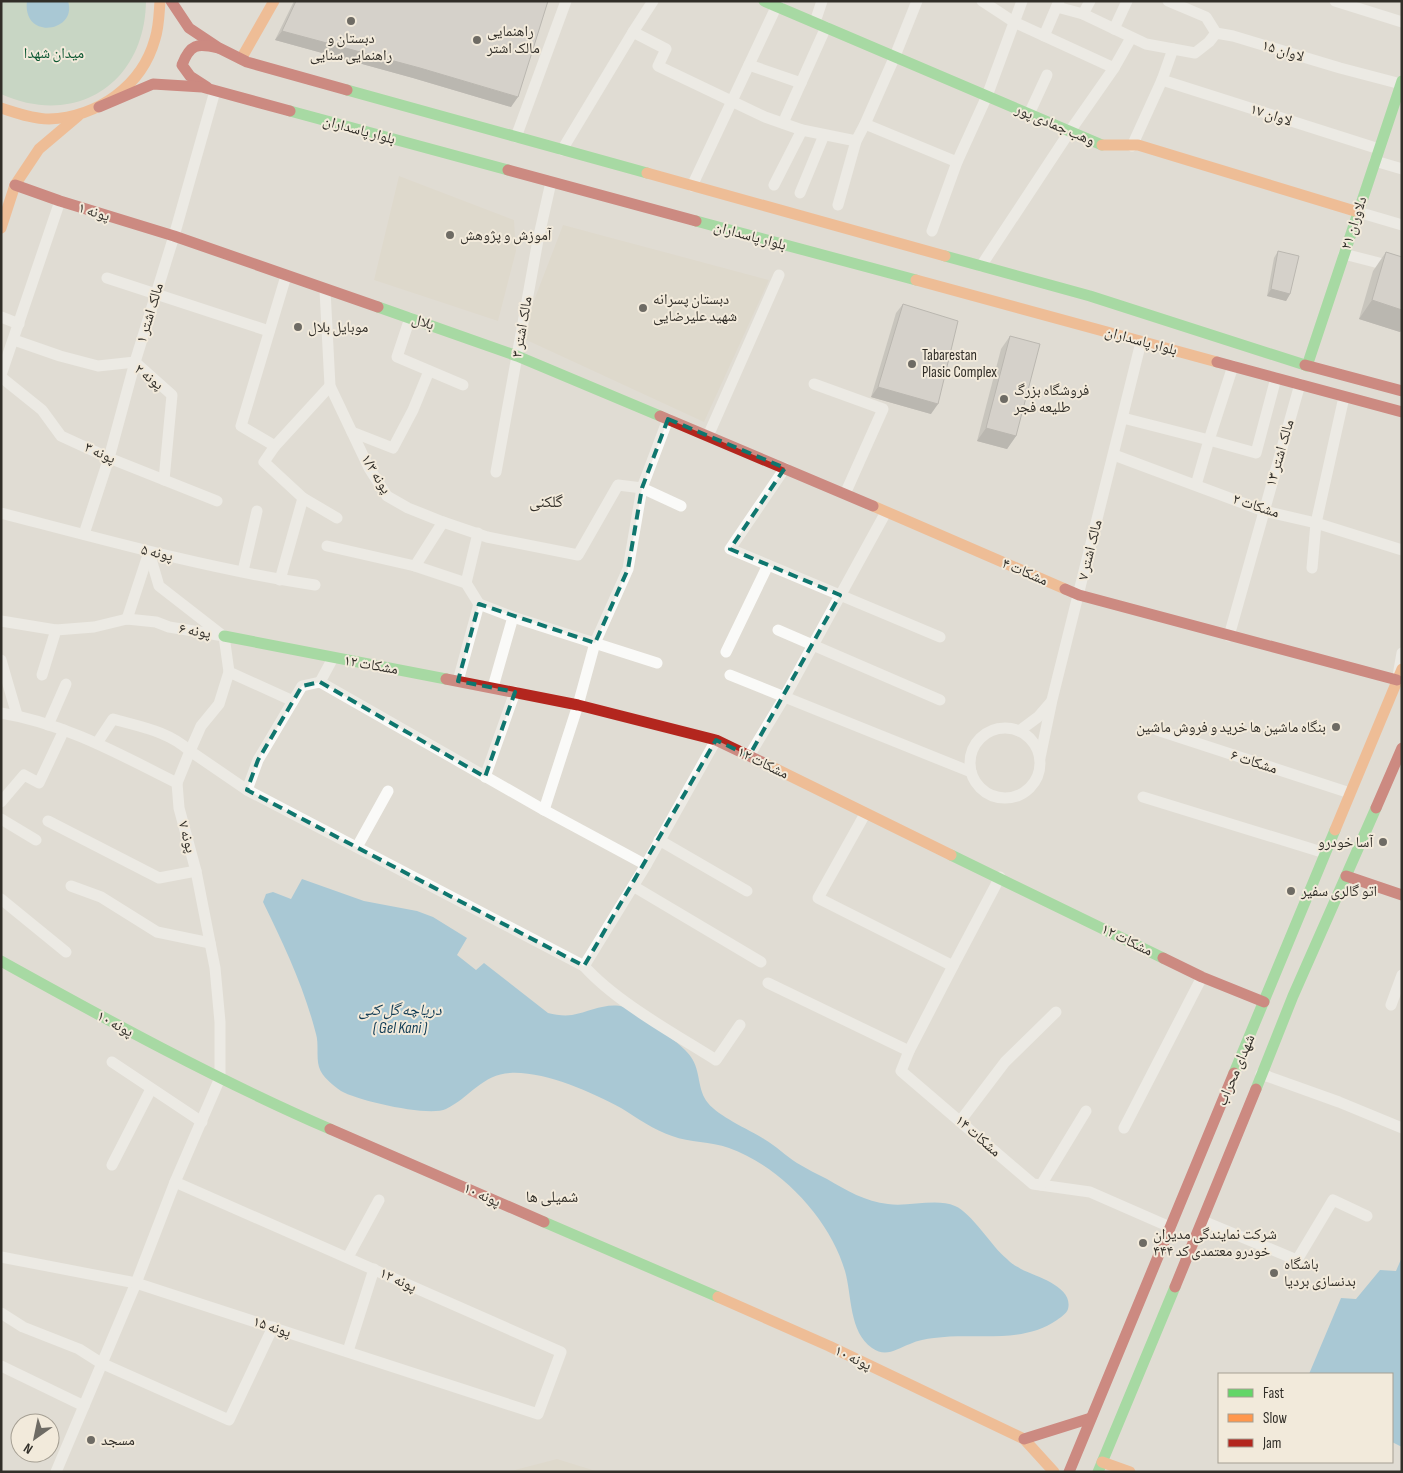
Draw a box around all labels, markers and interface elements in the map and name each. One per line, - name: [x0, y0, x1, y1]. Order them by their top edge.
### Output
- marker: دبستان و راهنمایی سنایی: [345, 15, 357, 27]
- place label: راهنمایی مالک اشتر: [486, 22, 540, 58]
- place label: دبستان و راهنمایی سنایی: [310, 29, 393, 65]
- marker: راهنمایی مالک اشتر: [471, 34, 483, 46]
- street label: لاوان ۱۵: [1260, 36, 1306, 66]
- park label: میدان شهدا: [24, 44, 84, 63]
- street label: وهب جمادی پور: [1011, 99, 1098, 150]
- street label: لاوان ۱۷: [1248, 99, 1294, 131]
- street label: بلوار پاسداران: [321, 111, 397, 149]
- street label: دلاوران ۲۱: [1336, 194, 1372, 252]
- street label: پونه ۱: [76, 198, 112, 226]
- street label: بلوار پاسداران: [712, 217, 788, 255]
- place label: آموزش و پژوهش: [460, 226, 552, 245]
- marker: آموزش و پژوهش: [444, 229, 456, 241]
- street label: مالک اشتر ۱: [132, 280, 168, 345]
- place label: دبستان پسرانه شهید علیرضایی: [653, 290, 737, 326]
- street label: مالک اشتر ۳: [507, 295, 537, 359]
- marker: دبستان پسرانه شهید علیرضایی: [637, 302, 649, 314]
- street label: بلال: [409, 309, 437, 335]
- place label: موبایل بلال: [308, 318, 369, 337]
- marker: موبایل بلال: [292, 321, 304, 333]
- street label: بلوار پاسداران: [1103, 322, 1179, 360]
- place label: Tabarestan Plasic Complex: [922, 346, 997, 382]
- marker: Tabarestan Plasic Complex: [906, 358, 918, 370]
- street label: پونه ۲: [130, 360, 168, 394]
- place label: فروشگاه بزرگ طلیعه فجر: [1013, 381, 1089, 417]
- marker: فروشگاه بزرگ طلیعه فجر: [998, 393, 1010, 405]
- street label: مالک اشتر ۱۳: [1261, 417, 1299, 489]
- street label: پونه ۳: [81, 438, 119, 468]
- street label: پونه ۱/۳: [356, 451, 396, 497]
- street label: مشکات ۲: [1230, 490, 1282, 523]
- district label: گلکنی: [529, 493, 563, 512]
- street label: مالک اشتر ۷: [1073, 518, 1107, 582]
- street label: پونه ۵: [139, 540, 175, 566]
- street label: مشکات ۴: [999, 554, 1051, 590]
- street label: پونه ۶: [177, 619, 213, 643]
- street label: مشکات ۱۲: [342, 651, 400, 679]
- place label: بنگاه ماشین ها خرید و فروش ماشین: [1136, 718, 1326, 737]
- marker: بنگاه ماشین ها خرید و فروش ماشین: [1330, 721, 1342, 733]
- street label: مشکات ۱۲: [734, 742, 792, 784]
- street label: مشکات ۶: [1228, 746, 1280, 779]
- street label: پونه ۷: [174, 819, 200, 855]
- place label: آسا خودرو: [1318, 833, 1374, 852]
- marker: آسا خودرو: [1377, 836, 1389, 848]
- place label: اتو گالری سفیر: [1300, 882, 1377, 901]
- marker: اتو گالری سفیر: [1285, 885, 1297, 897]
- street label: مشکات ۱۲: [1098, 919, 1156, 961]
- water label: دریاچه گل کنی ( Gel Kani ): [358, 1001, 442, 1038]
- street label: پونه ۱۰: [93, 1006, 137, 1042]
- street label: شهدای محراب: [1212, 1031, 1260, 1109]
- street label: مشکات ۱۴: [951, 1111, 1005, 1161]
- street label: پونه ۱۰: [460, 1178, 504, 1212]
- district label: شمیلی ها: [526, 1188, 578, 1207]
- place label: شرکت نمایندگی مدیران خودرو معتمدی کد ۴۴۴: [1153, 1225, 1277, 1261]
- marker: شرکت نمایندگی مدیران خودرو معتمدی کد ۴۴۴: [1137, 1237, 1149, 1249]
- place label: باشگاه بدنسازی بردیا: [1284, 1255, 1356, 1291]
- street label: پونه ۱۲: [376, 1263, 420, 1297]
- marker: باشگاه بدنسازی بردیا: [1268, 1267, 1280, 1279]
- street label: پونه ۱۵: [251, 1312, 293, 1342]
- street label: پونه ۱۰: [831, 1341, 875, 1375]
- legend: [1218, 1373, 1393, 1463]
- text: Fast: [1263, 1384, 1285, 1403]
- text: Slow: [1263, 1409, 1287, 1428]
- north arrow: [10, 1413, 60, 1463]
- place label: مسجد: [101, 1431, 135, 1450]
- marker: مسجد: [85, 1434, 97, 1446]
- text: Jam: [1262, 1434, 1281, 1453]
- text: N: [20, 1439, 36, 1458]

